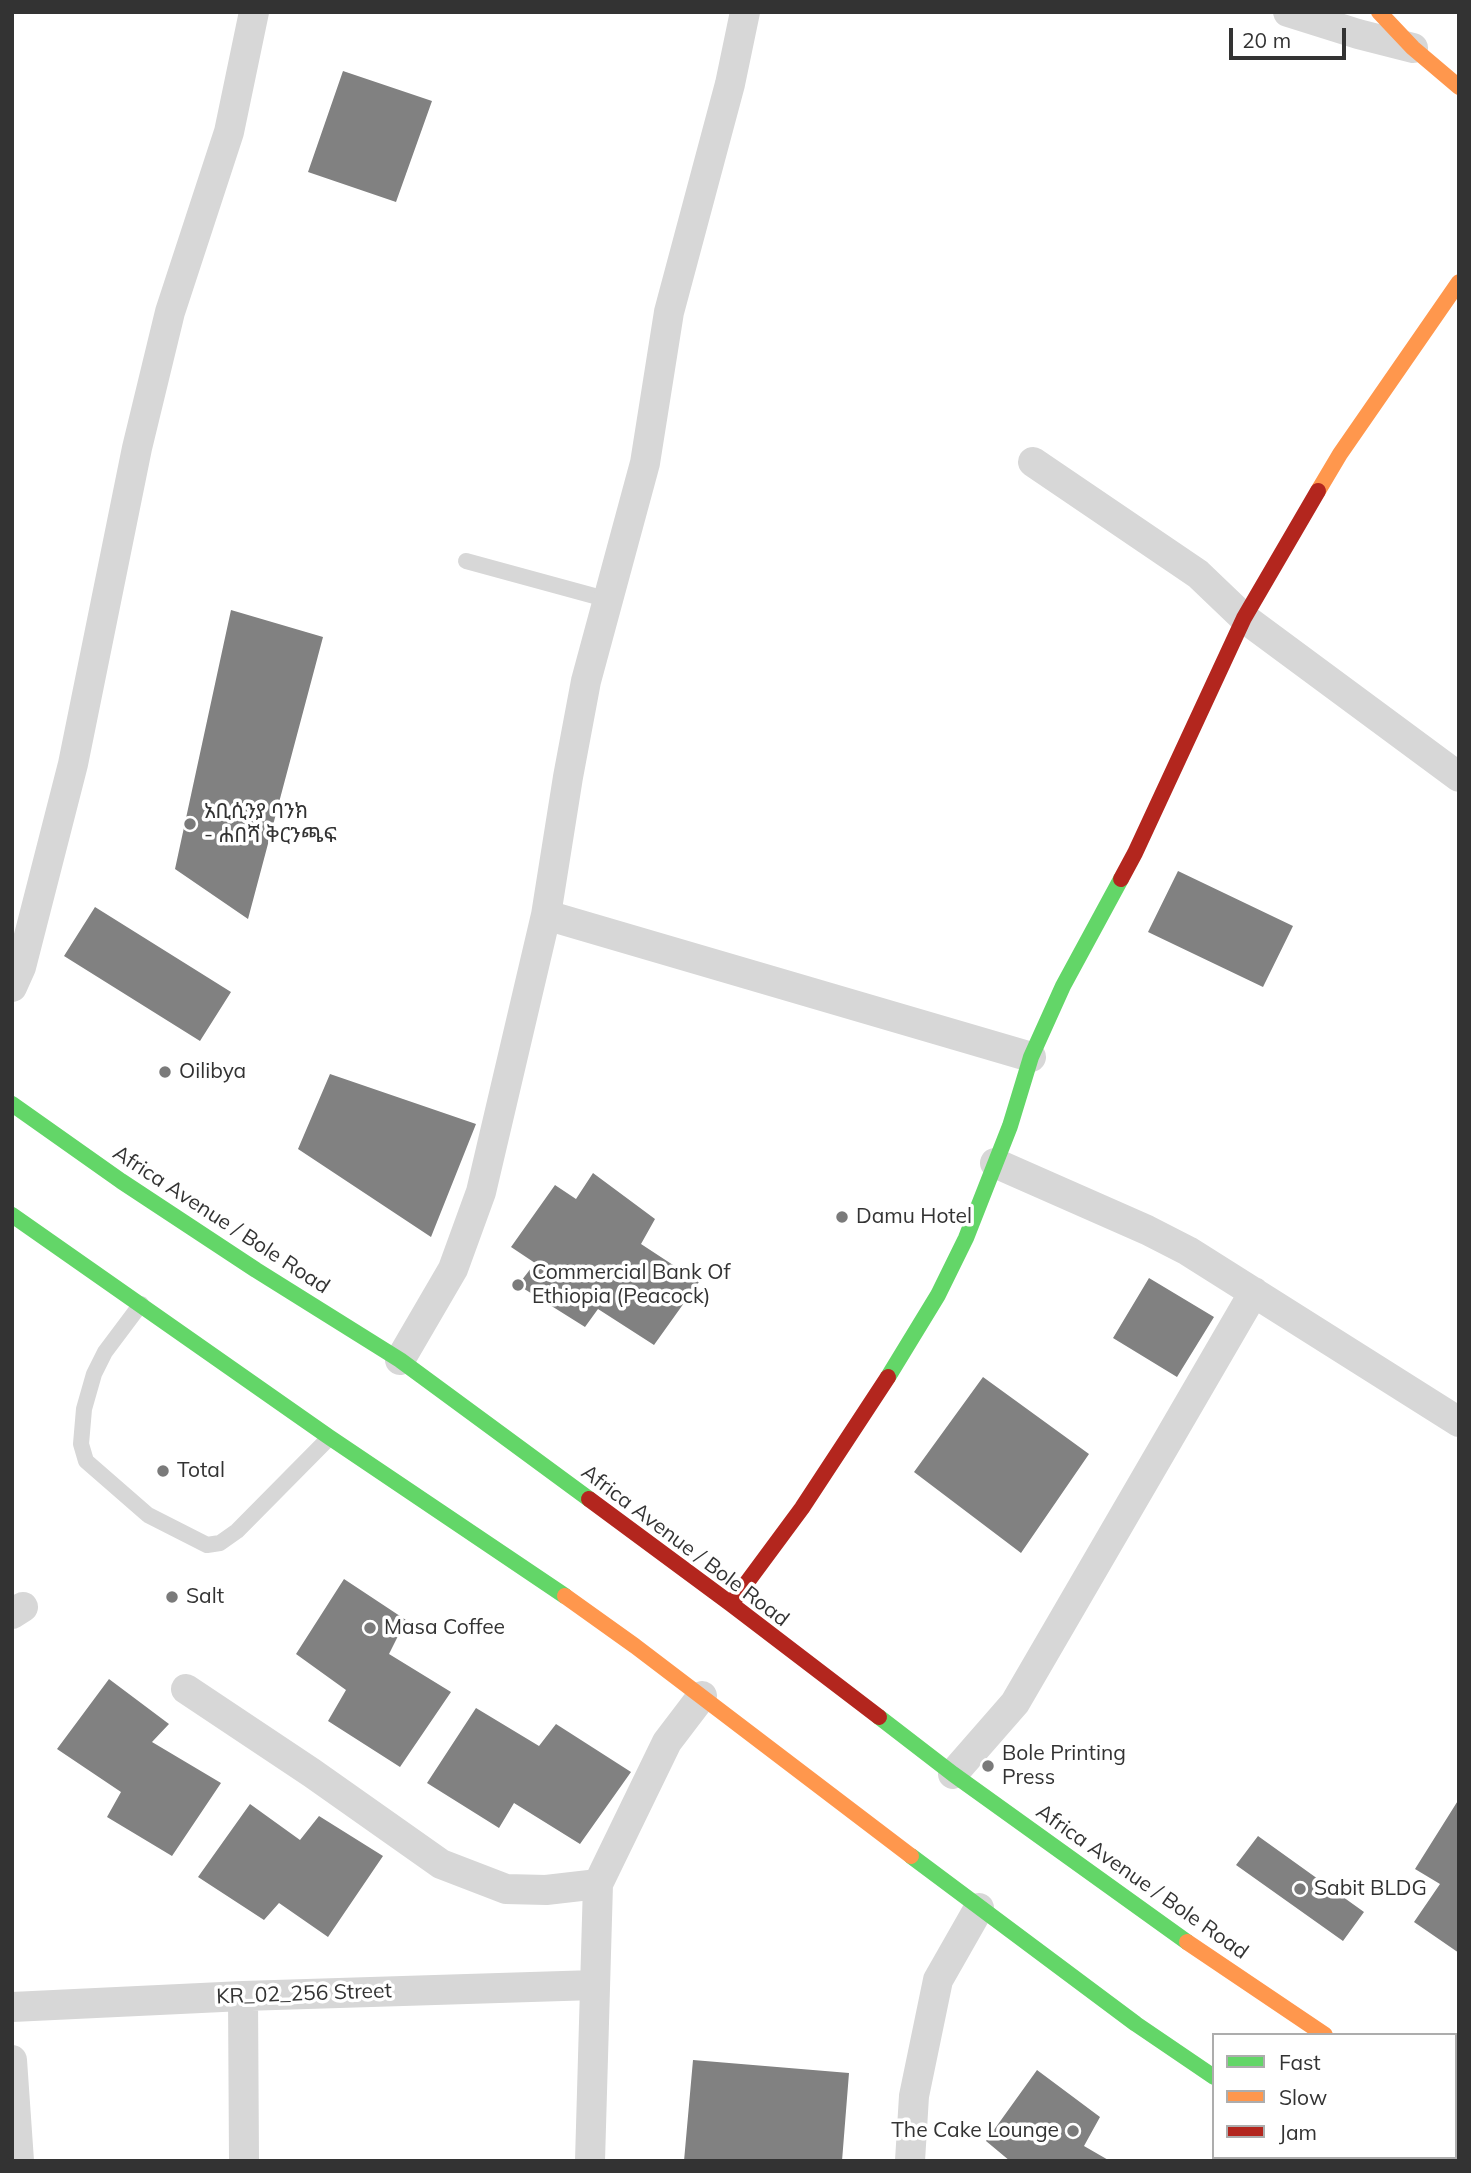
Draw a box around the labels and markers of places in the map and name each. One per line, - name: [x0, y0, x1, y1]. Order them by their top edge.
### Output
- place label: አቢሲንያ ባንክ - ሐበሻ ቅርንጫፍ: [204, 799, 337, 849]
- marker: አቢሲንያ ባንክ - ሐበሻ ቅርንጫፍ: [182, 816, 198, 832]
- place label: Oilibya: [179, 1059, 246, 1085]
- marker: Oilibya: [157, 1064, 173, 1080]
- place label: Damu Hotel: [856, 1204, 972, 1230]
- marker: Damu Hotel: [834, 1209, 850, 1225]
- place label: Commercial Bank Of Ethiopia (Peacock): [532, 1260, 731, 1310]
- marker: Commercial Bank Of Ethiopia (Peacock): [510, 1277, 526, 1293]
- place label: Total: [177, 1458, 225, 1484]
- marker: Total: [155, 1463, 171, 1479]
- place label: Salt: [186, 1584, 224, 1610]
- marker: Salt: [164, 1589, 180, 1605]
- place label: Masa Coffee: [384, 1615, 505, 1641]
- marker: Masa Coffee: [362, 1620, 378, 1636]
- place label: Bole Printing Press: [1002, 1741, 1126, 1791]
- marker: Bole Printing Press: [980, 1758, 996, 1774]
- place label: Sabit BLDG: [1314, 1876, 1427, 1902]
- marker: Sabit BLDG: [1292, 1881, 1308, 1897]
- place label: The Cake Lounge: [891, 2118, 1059, 2144]
- marker: The Cake Lounge: [1065, 2123, 1081, 2139]

